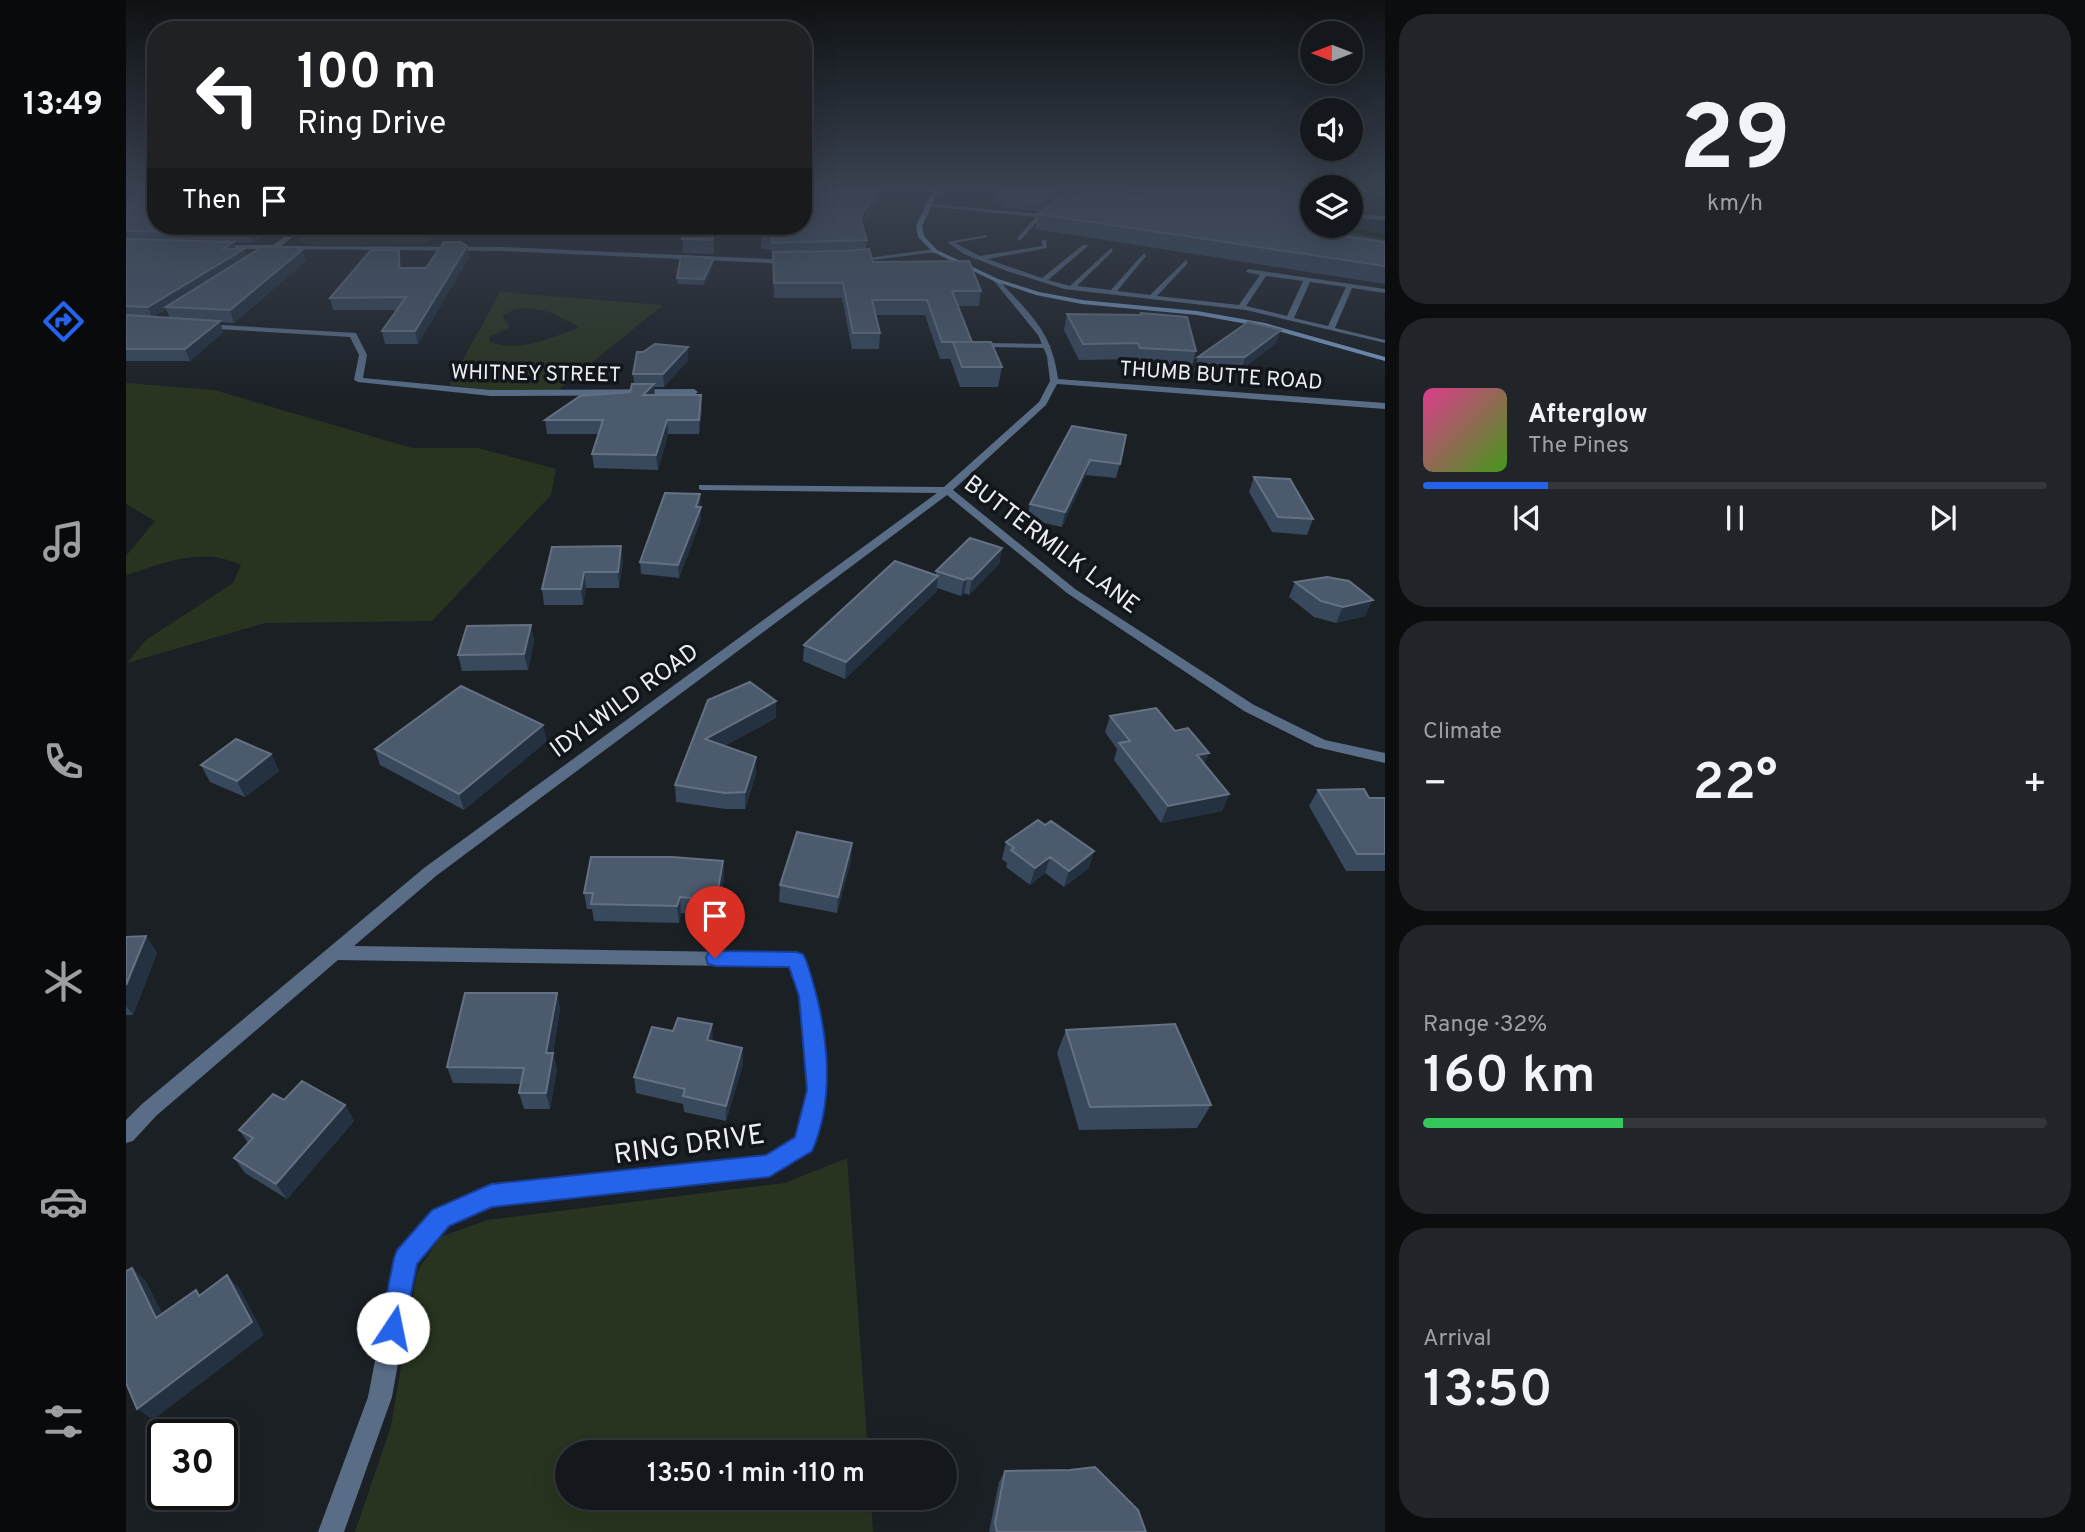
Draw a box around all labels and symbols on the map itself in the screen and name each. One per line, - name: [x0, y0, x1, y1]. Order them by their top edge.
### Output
- north arrow: [1300, 21, 1363, 84]
- street label: THUMB BUTTE ROAD: [1118, 356, 1323, 397]
- street label: WHITNEY STREET: [451, 360, 621, 389]
- street label: BUTTERMILK LANE: [957, 470, 1145, 621]
- street label: IDYLWILD ROAD: [545, 638, 705, 766]
- pin: [685, 886, 745, 958]
- street label: RING DRIVE: [612, 1118, 767, 1174]
- position arrow: [356, 1291, 430, 1365]
- speed limit sign: 30: [147, 1419, 238, 1510]

